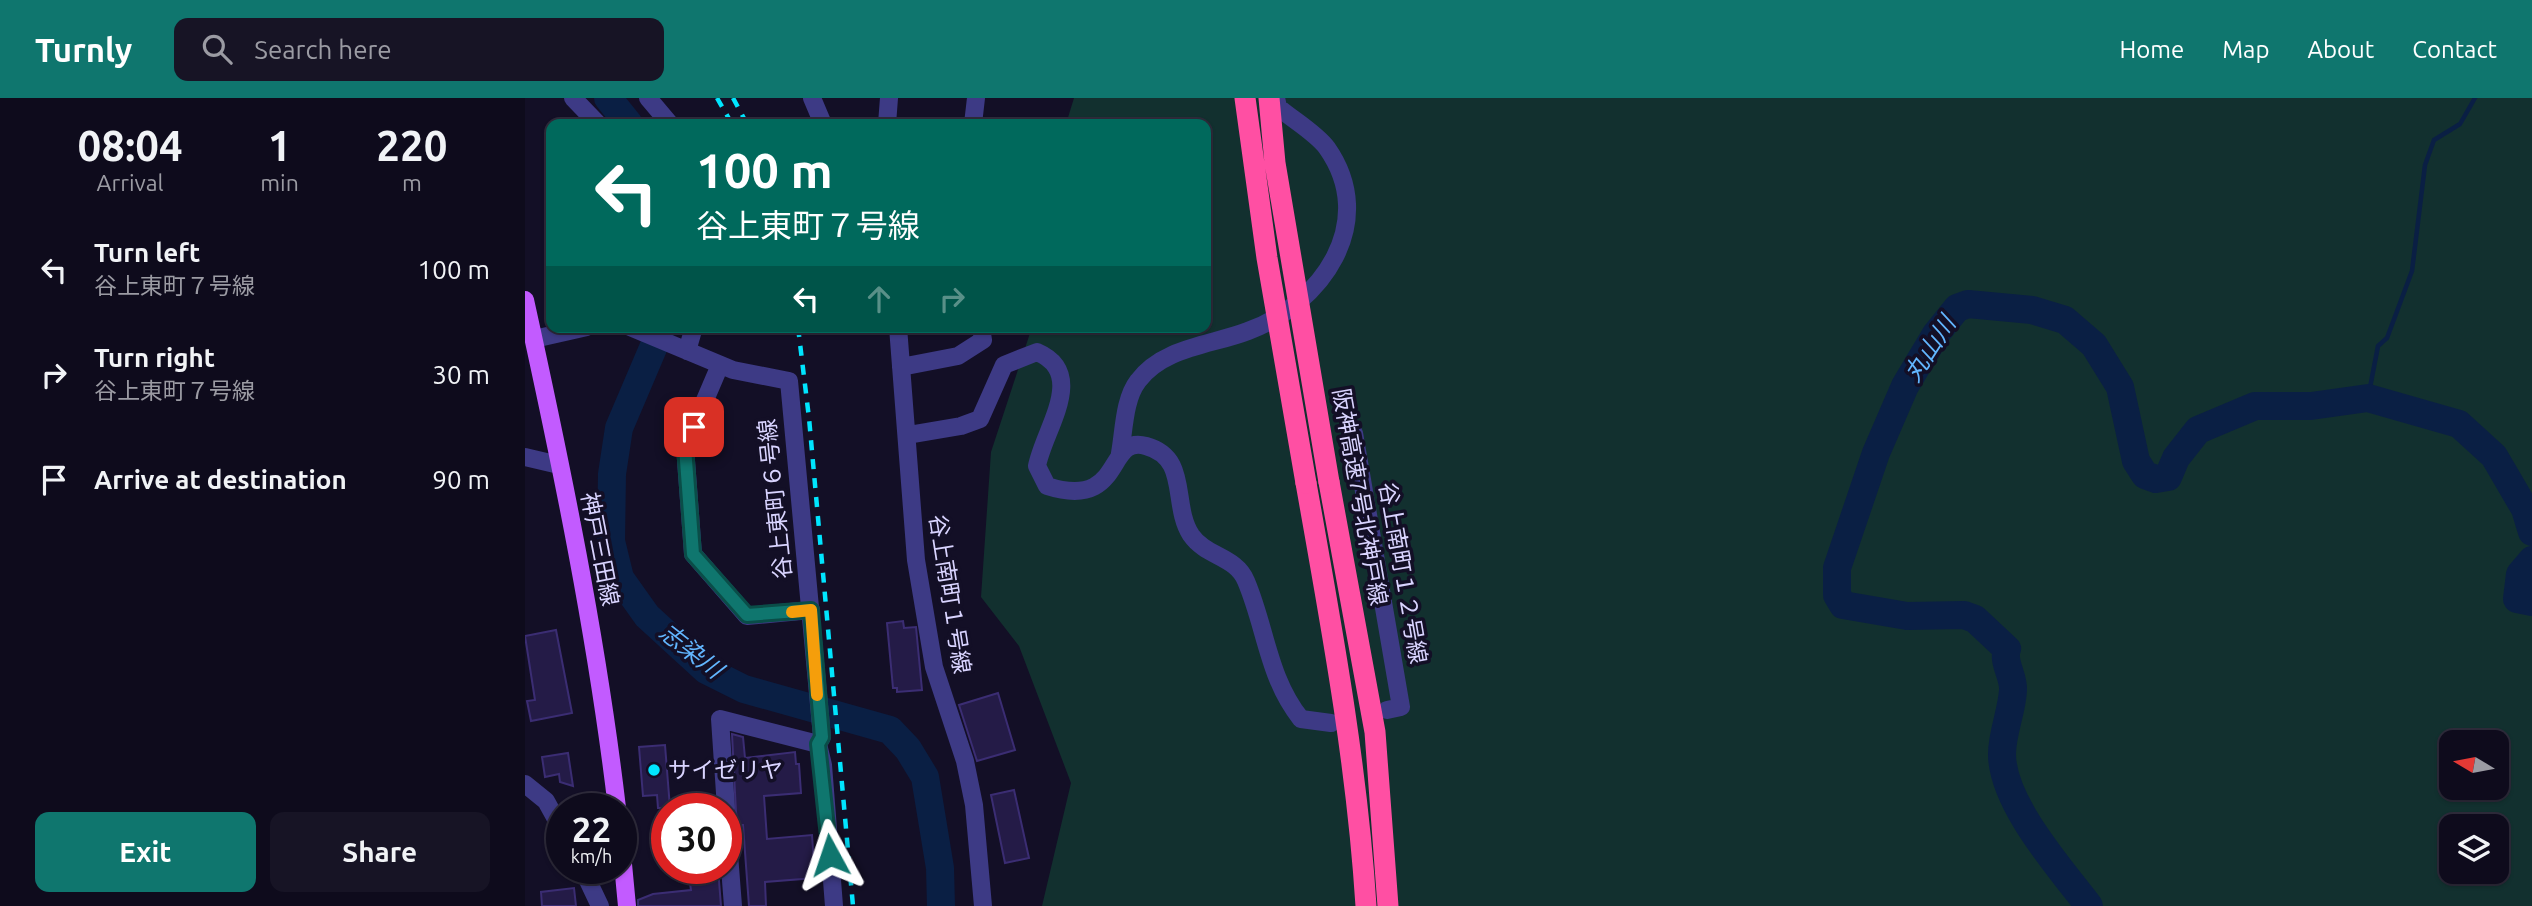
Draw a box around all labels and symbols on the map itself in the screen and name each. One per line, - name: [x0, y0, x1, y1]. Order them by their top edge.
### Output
- water label: 丸山川: [1899, 309, 1962, 386]
- street label: 阪神高速7号北神戸線: [1329, 386, 1392, 607]
- pin: [664, 397, 724, 457]
- street label: 谷上東町６号線: [754, 418, 795, 580]
- street label: 谷上南町１２号線: [1375, 480, 1432, 666]
- street label: 神戸三田線: [577, 490, 624, 608]
- street label: 谷上南町１号線: [926, 512, 975, 675]
- water label: 志染川: [655, 618, 730, 685]
- north arrow: [2439, 730, 2509, 800]
- place label: サイゼリヤ: [668, 757, 783, 782]
- marker: サイゼリヤ: [646, 762, 662, 778]
- speed limit sign: 30: [651, 793, 742, 884]
- position arrow: [793, 818, 867, 892]

